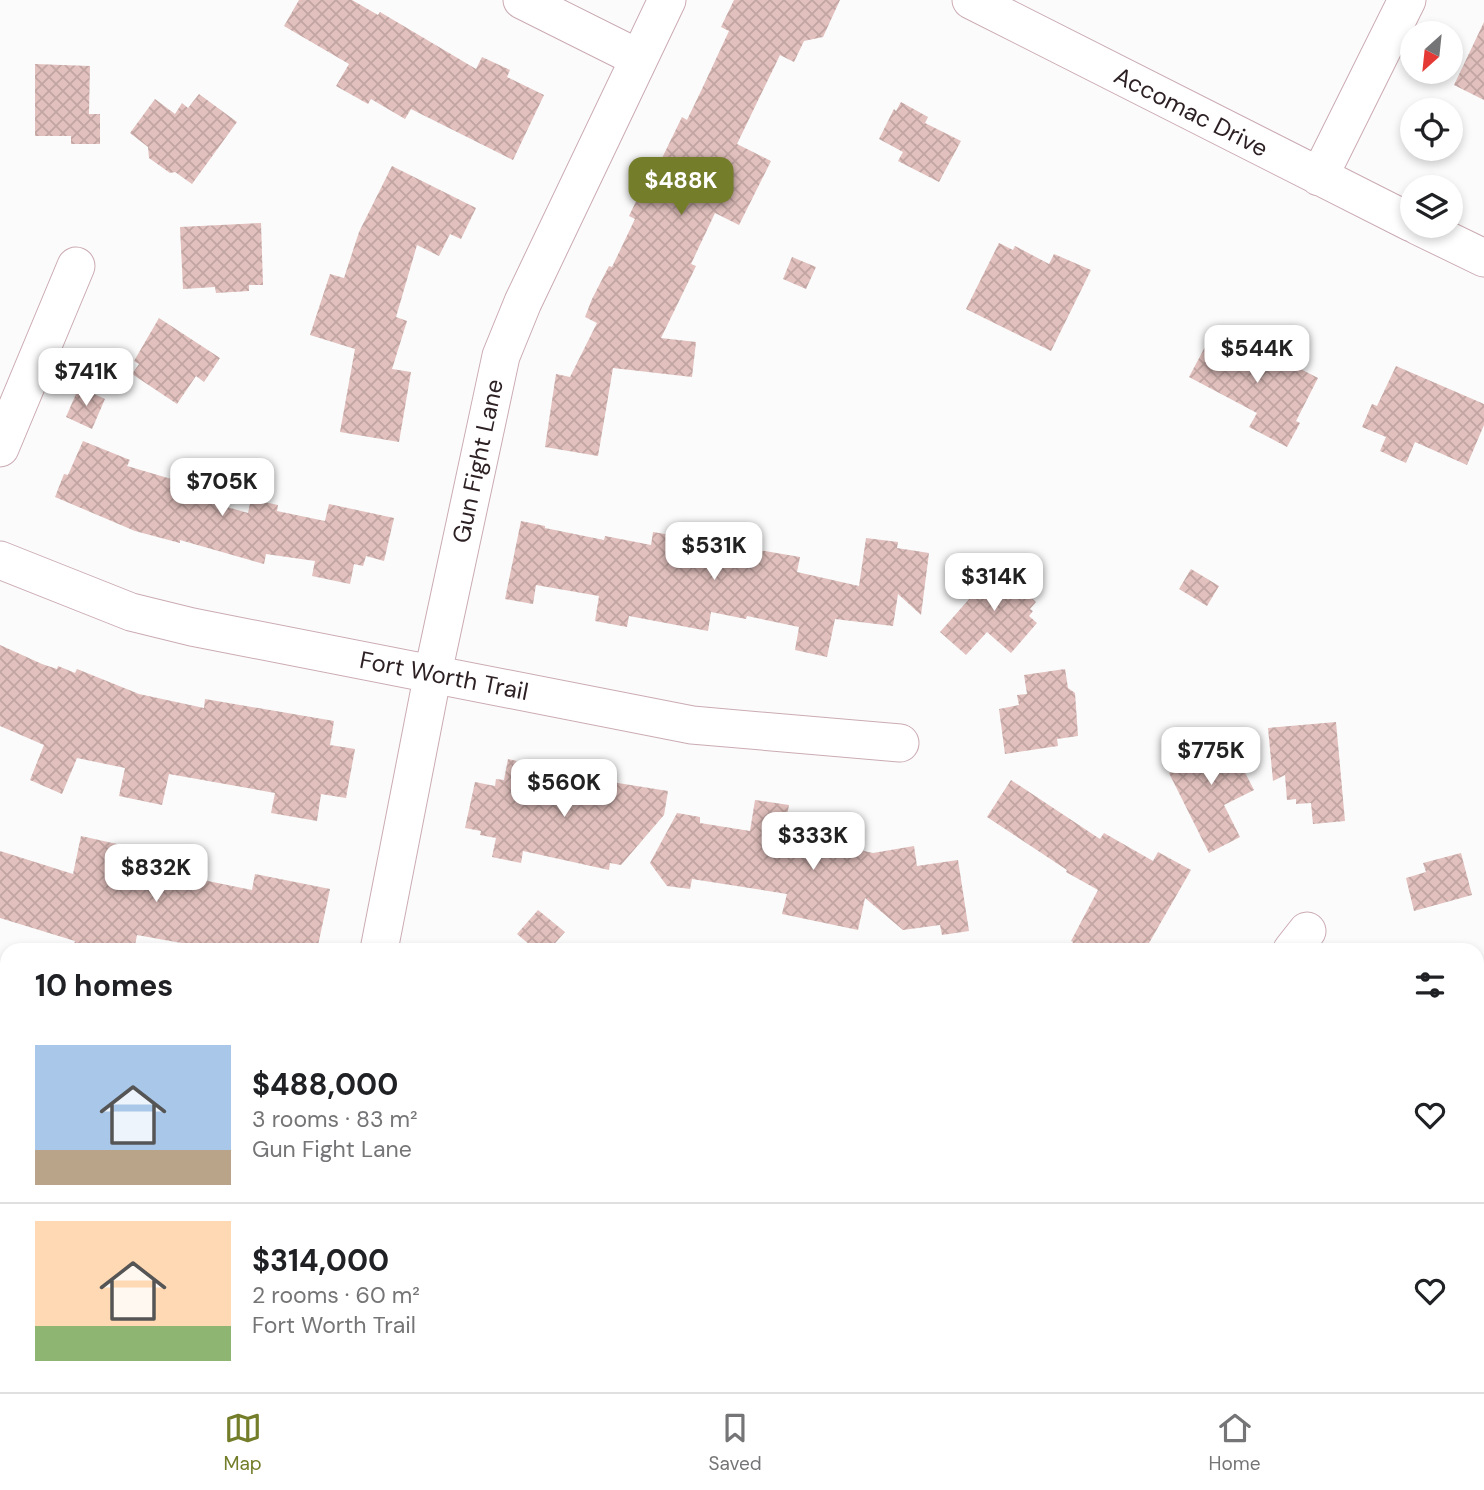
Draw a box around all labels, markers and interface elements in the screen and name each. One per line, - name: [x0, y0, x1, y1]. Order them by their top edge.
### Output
- north arrow: [1400, 21, 1463, 84]
- map controls: [1400, 21, 1463, 238]
- street label: Accomac Drive: [1109, 60, 1273, 164]
- button: locate: [1400, 98, 1463, 161]
- pin: $488K: [632, 158, 730, 217]
- text: $488K: [645, 165, 717, 195]
- button: layers: [1400, 175, 1463, 238]
- pin: $544K: [1208, 326, 1306, 385]
- text: $544K: [1220, 333, 1294, 363]
- pin: $741K: [37, 348, 135, 408]
- text: $741K: [54, 356, 118, 386]
- street label: Gun Fight Lane: [445, 376, 510, 546]
- pin: $705K: [173, 458, 271, 518]
- text: $705K: [186, 466, 258, 496]
- pin: $531K: [665, 522, 763, 582]
- text: $531K: [681, 530, 747, 560]
- pin: $314K: [945, 554, 1043, 613]
- text: $314K: [961, 561, 1027, 591]
- street label: Fort Worth Trail: [357, 644, 531, 707]
- pin: $775K: [1162, 728, 1260, 787]
- text: $775K: [1177, 735, 1245, 765]
- pin: $560K: [515, 760, 613, 819]
- text: $560K: [527, 767, 601, 797]
- pin: $333K: [764, 812, 862, 872]
- text: $333K: [778, 820, 848, 850]
- pin: $832K: [107, 844, 205, 904]
- text: $832K: [121, 852, 191, 882]
- text: 10 homes: [35, 966, 173, 1005]
- icon: filters: [1411, 966, 1449, 1004]
- text: $488,000: [252, 1065, 398, 1104]
- icon: home: [91, 1073, 175, 1157]
- icon: heart: [1411, 1096, 1449, 1134]
- text: 3 rooms · 83 m²: [252, 1104, 418, 1134]
- text: Gun Fight Lane: [252, 1134, 412, 1164]
- text: $314,000: [252, 1241, 389, 1280]
- icon: home: [91, 1249, 175, 1333]
- icon: heart: [1411, 1272, 1449, 1310]
- text: 2 rooms · 60 m²: [252, 1280, 420, 1310]
- text: Fort Worth Trail: [252, 1310, 416, 1340]
- tab: Map: [223, 1409, 262, 1476]
- tab: Saved: [709, 1409, 762, 1476]
- tab: Home: [1209, 1409, 1261, 1476]

